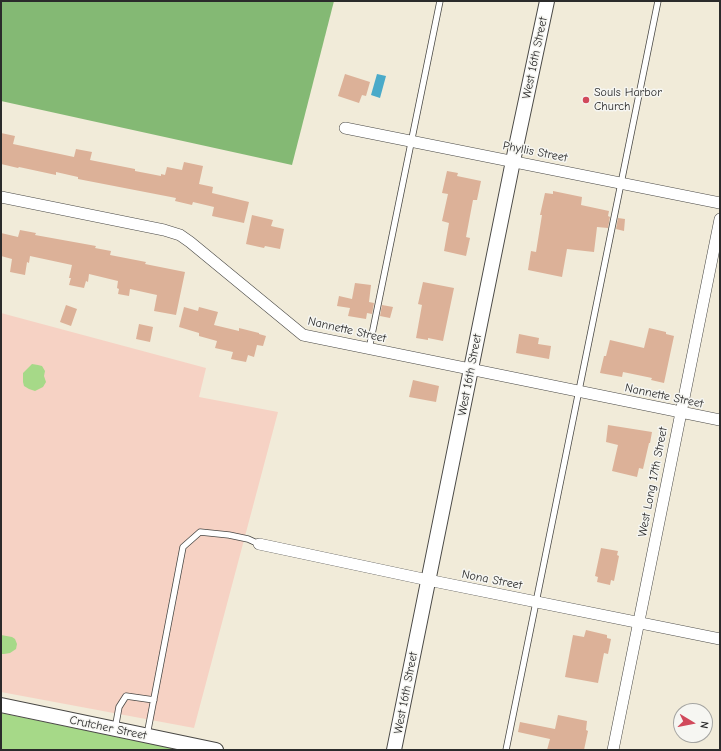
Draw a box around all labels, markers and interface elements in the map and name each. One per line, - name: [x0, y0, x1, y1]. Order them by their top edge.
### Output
- street label: West 16th Street: [519, 16, 551, 100]
- place label: Souls Harbor Church: [594, 86, 662, 114]
- marker: Souls Harbor Church: [581, 95, 591, 105]
- street label: Phyllis Street: [501, 139, 569, 165]
- street label: Nannette Street: [306, 314, 388, 346]
- street label: West 16th Street: [455, 333, 485, 417]
- street label: Nannette Street: [623, 381, 705, 411]
- street label: West Long 17th Street: [635, 426, 671, 538]
- street label: Nona Street: [461, 567, 523, 593]
- street label: West 16th Street: [391, 651, 421, 735]
- north arrow: [673, 703, 713, 743]
- street label: Crutcher Street: [68, 713, 148, 743]
- text: N: [697, 720, 711, 730]

